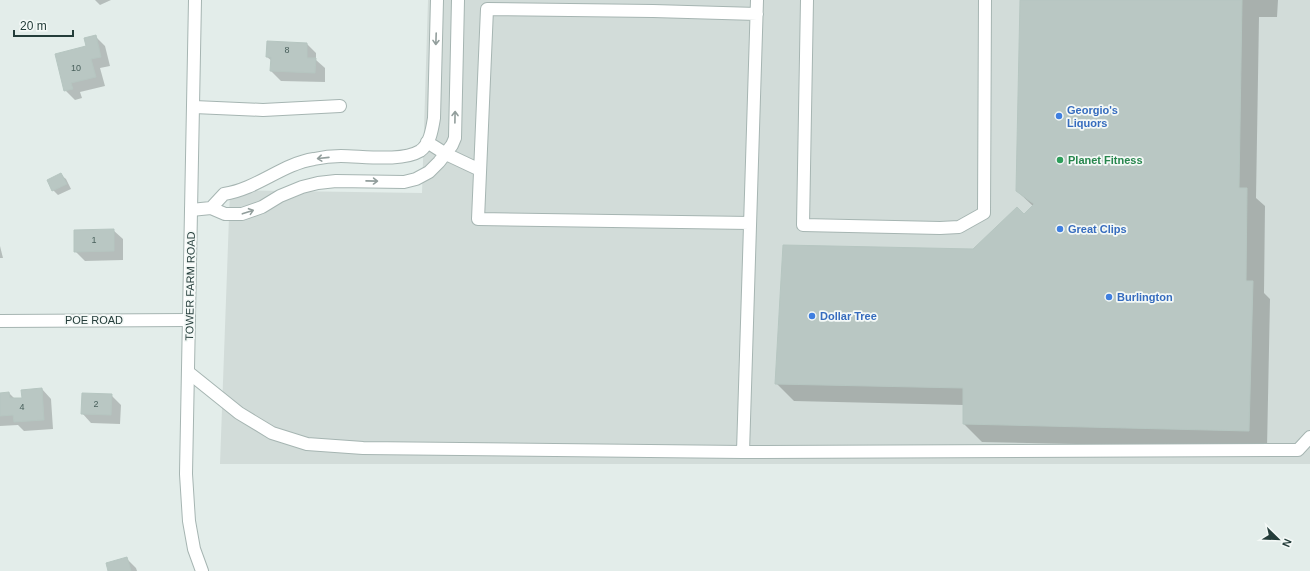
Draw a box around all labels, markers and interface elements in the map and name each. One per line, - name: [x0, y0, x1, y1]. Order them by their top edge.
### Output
- scale bar: [14, 12, 73, 38]
- text: 20 m: [20, 19, 47, 33]
- one-way arrow: [432, 32, 440, 45]
- house number: 8: [284, 45, 290, 55]
- house number: 10: [71, 63, 81, 73]
- place label: Georgio's Liquors: [1067, 104, 1118, 129]
- one-way arrow: [452, 111, 459, 124]
- marker: Georgio's Liquors: [1054, 111, 1064, 121]
- one-way arrow: [317, 154, 330, 161]
- place label: Planet Fitness: [1068, 154, 1143, 166]
- marker: Planet Fitness: [1055, 155, 1065, 165]
- one-way arrow: [365, 178, 378, 185]
- one-way arrow: [242, 208, 255, 215]
- place label: Great Clips: [1068, 223, 1127, 235]
- marker: Great Clips: [1055, 224, 1065, 234]
- street label: TOWER FARM ROAD: [183, 231, 197, 341]
- house number: 1: [91, 235, 97, 245]
- place label: Burlington: [1117, 291, 1173, 303]
- marker: Burlington: [1104, 292, 1114, 302]
- place label: Dollar Tree: [820, 310, 877, 322]
- marker: Dollar Tree: [807, 311, 817, 321]
- street label: POE ROAD: [65, 314, 123, 326]
- house number: 2: [93, 399, 99, 409]
- house number: 4: [19, 402, 25, 412]
- north arrow: [1258, 519, 1298, 559]
- text: N: [1280, 537, 1294, 549]

